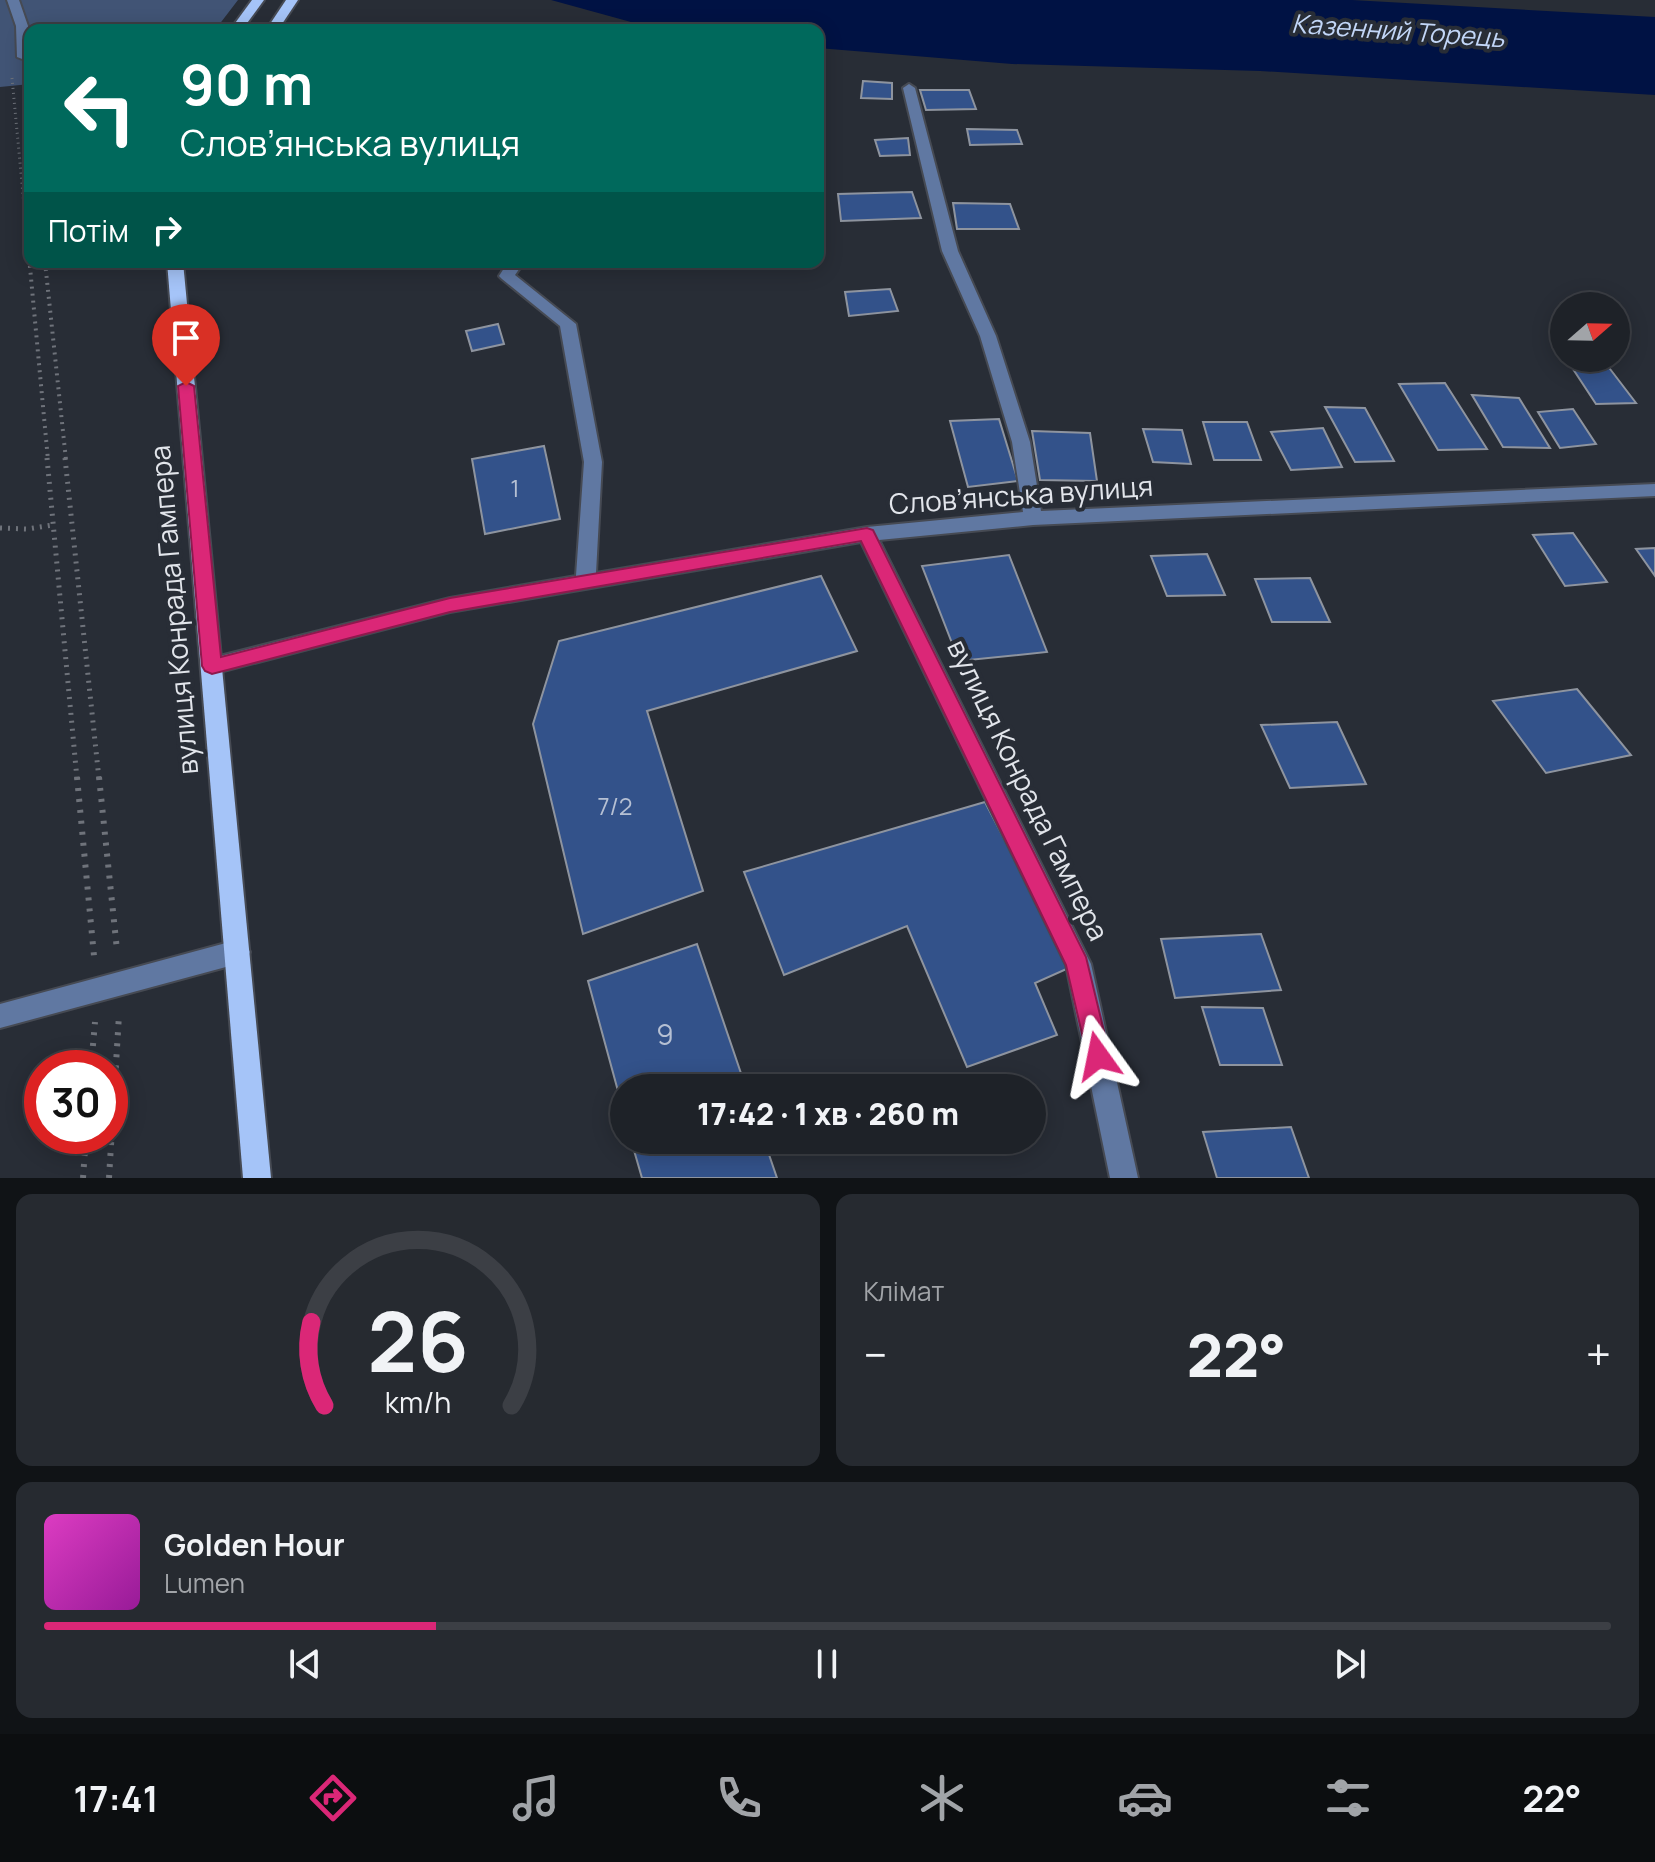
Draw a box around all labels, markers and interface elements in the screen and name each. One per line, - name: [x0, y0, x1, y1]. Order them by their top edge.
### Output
- water label: Казенний Торець: [1291, 5, 1507, 55]
- text: 90 m: [180, 45, 313, 122]
- icon: left: [48, 56, 152, 160]
- text: Слов’янська вулиця: [180, 118, 520, 167]
- icon: right: [145, 208, 189, 252]
- text: Потім: [48, 210, 129, 251]
- north arrow: [1550, 292, 1630, 372]
- map controls: [1550, 292, 1630, 372]
- pin: [152, 304, 220, 386]
- icon: arrive: [164, 316, 208, 360]
- street label: вулиця Конрада Гампера: [140, 444, 206, 776]
- street label: Слов’янська вулиця: [888, 466, 1154, 522]
- house number: 1: [510, 471, 520, 504]
- street label: вулиця Конрада Гампера: [939, 633, 1118, 946]
- house number: 7/2: [597, 789, 633, 822]
- position arrow: [1056, 1014, 1140, 1098]
- house number: 9: [656, 1015, 674, 1053]
- speed limit sign: 30: [24, 1050, 128, 1154]
- text: 17:42 · 1 хв · 260 m: [697, 1093, 959, 1134]
- text: Клімат: [864, 1273, 945, 1309]
- text: 26: [367, 1283, 468, 1397]
- text: 22°: [1187, 1313, 1286, 1395]
- text: −: [864, 1324, 887, 1384]
- text: +: [1586, 1324, 1611, 1384]
- text: km/h: [385, 1383, 451, 1422]
- text: Golden Hour: [164, 1524, 345, 1565]
- text: Lumen: [164, 1565, 245, 1601]
- icon: previous: [283, 1642, 327, 1686]
- icon: pause: [805, 1642, 849, 1686]
- icon: next: [1328, 1642, 1372, 1686]
- icon: directions: [305, 1770, 361, 1826]
- icon: music: [508, 1770, 564, 1826]
- icon: phone: [711, 1770, 767, 1826]
- icon: climate: [914, 1770, 970, 1826]
- icon: car: [1117, 1770, 1173, 1826]
- icon: filters: [1320, 1770, 1376, 1826]
- text: 17:41: [73, 1774, 158, 1823]
- text: 22°: [1522, 1774, 1582, 1823]

